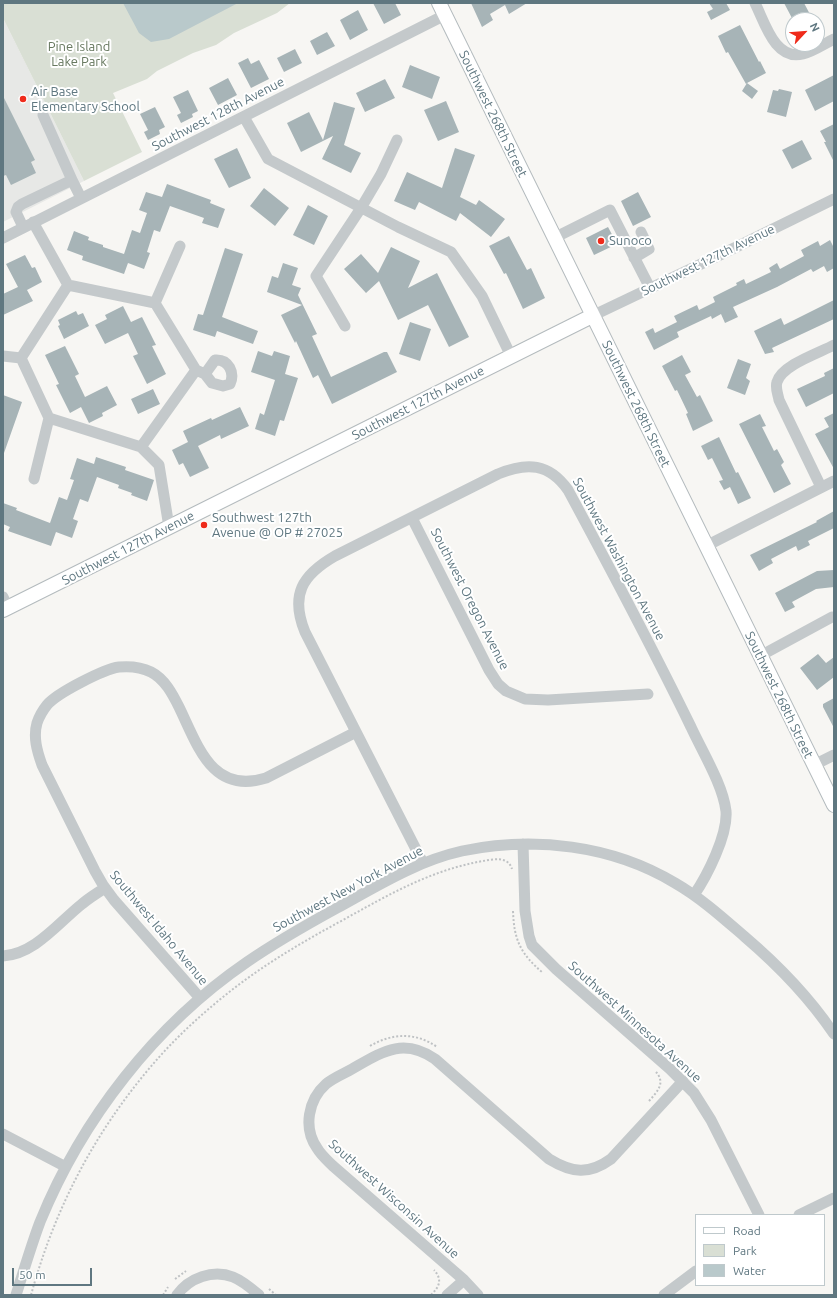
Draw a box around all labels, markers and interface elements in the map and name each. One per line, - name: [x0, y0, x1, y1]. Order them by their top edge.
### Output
- north arrow: [785, 12, 825, 52]
- text: N: [808, 21, 822, 34]
- park label: Pine Island Lake Park: [48, 39, 110, 70]
- street label: Southwest 268th Street: [455, 48, 531, 180]
- street label: Southwest 128th Avenue: [149, 74, 287, 154]
- place label: Air Base Elementary School: [31, 84, 140, 115]
- marker: Air Base Elementary School: [18, 94, 28, 104]
- street label: Southwest 127th Avenue: [639, 221, 777, 299]
- place label: Sunoco: [609, 233, 652, 249]
- marker: Sunoco: [596, 236, 606, 246]
- street label: Southwest 268th Street: [598, 338, 674, 470]
- street label: Southwest 127th Avenue: [349, 363, 487, 443]
- street label: Southwest Washington Avenue: [569, 475, 669, 643]
- street label: Southwest 127th Avenue: [59, 508, 197, 588]
- place label: Southwest 127th Avenue @ OP # 27025: [212, 510, 343, 541]
- marker: Southwest 127th Avenue @ OP # 27025: [199, 520, 209, 530]
- street label: Southwest Oregon Avenue: [427, 526, 513, 672]
- street label: Southwest 268th Street: [741, 629, 817, 761]
- street label: Southwest New York Avenue: [270, 843, 426, 935]
- street label: Southwest Idaho Avenue: [107, 868, 211, 988]
- street label: Southwest Minnesota Avenue: [565, 958, 705, 1086]
- street label: Southwest Wisconsin Avenue: [325, 1136, 463, 1262]
- legend: [695, 1214, 825, 1286]
- text: Road: [733, 1224, 761, 1237]
- text: Park: [733, 1244, 757, 1257]
- scale bar: [14, 1260, 94, 1286]
- text: Water: [733, 1264, 766, 1277]
- text: 50 m: [19, 1268, 46, 1281]

